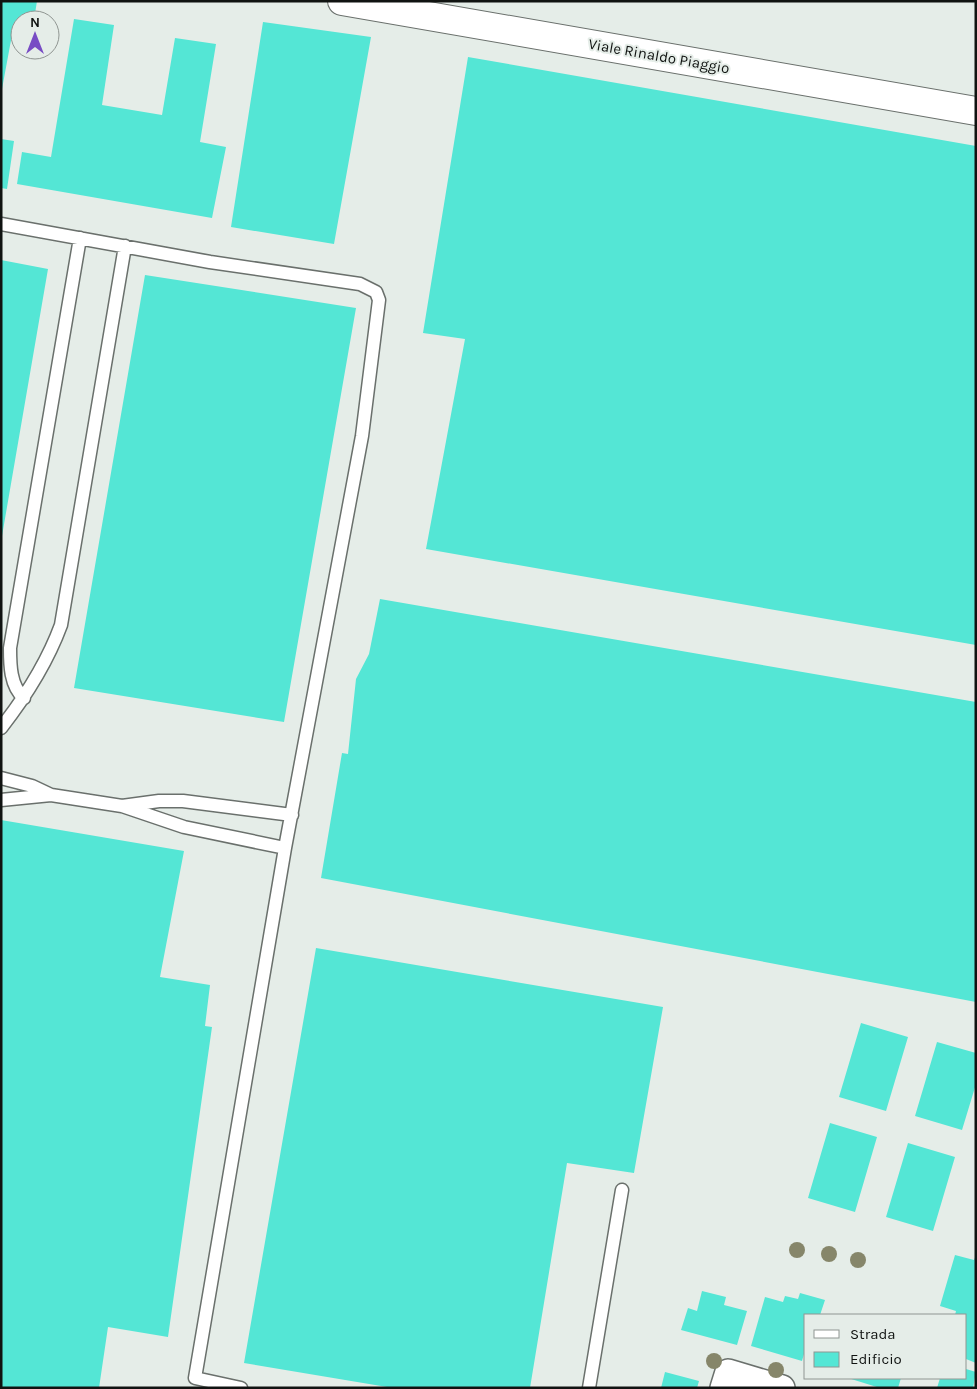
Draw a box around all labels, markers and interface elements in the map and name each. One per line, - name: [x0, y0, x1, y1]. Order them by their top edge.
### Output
- north arrow: [10, 10, 60, 60]
- text: N: [30, 14, 40, 31]
- street label: Viale Rinaldo Piaggio: [587, 35, 731, 77]
- legend: [804, 1314, 967, 1379]
- text: Strada: [850, 1325, 896, 1343]
- text: Edificio: [850, 1350, 902, 1368]

